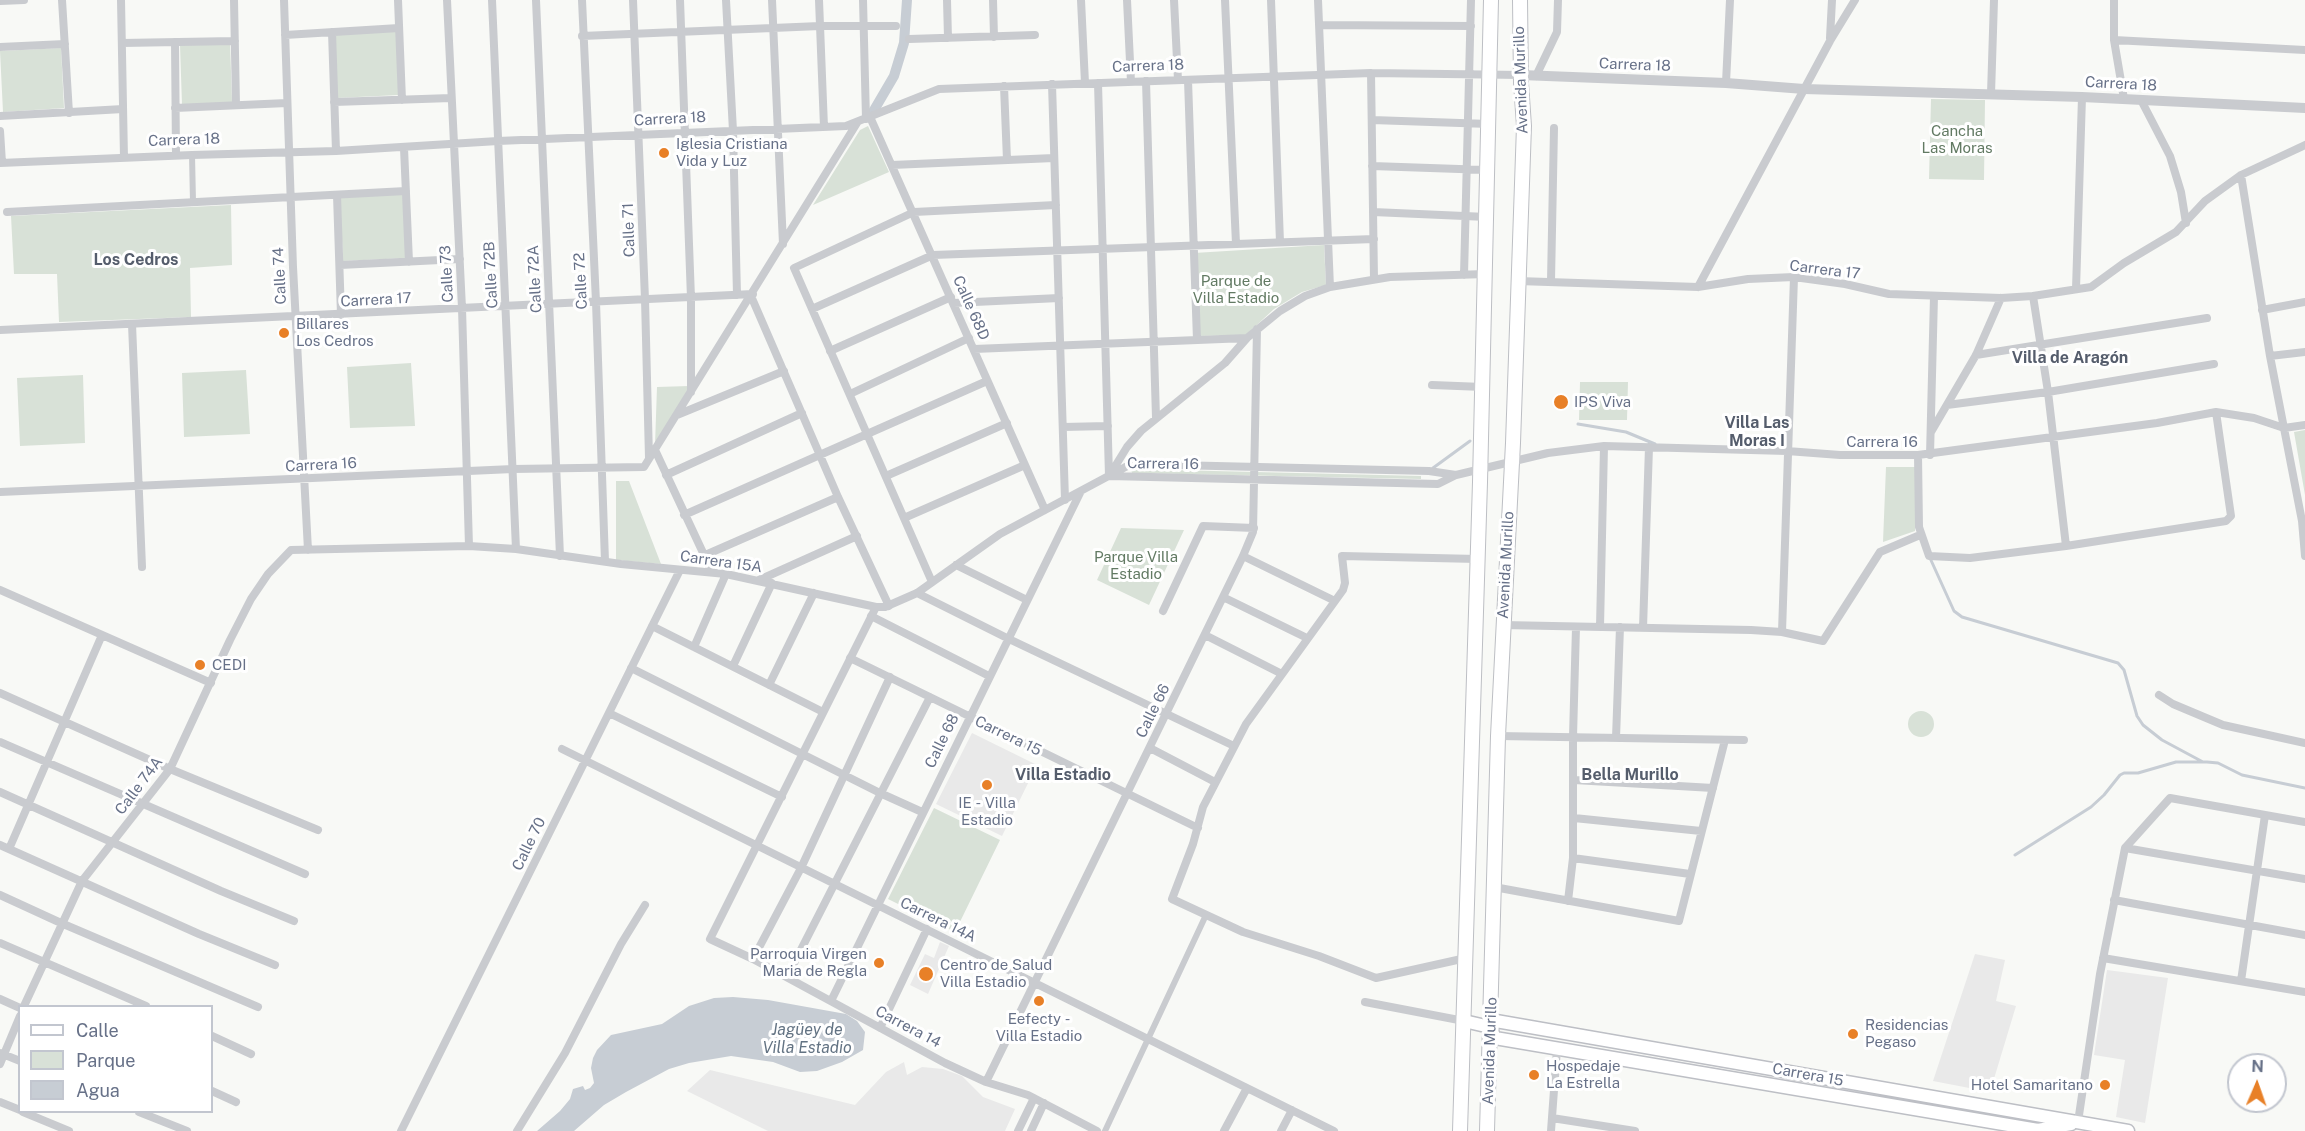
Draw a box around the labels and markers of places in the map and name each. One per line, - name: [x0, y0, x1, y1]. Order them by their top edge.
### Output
- place label: Iglesia Cristiana Vida y Luz: [676, 135, 787, 170]
- marker: Iglesia Cristiana Vida y Luz: [657, 146, 671, 160]
- place label: Billares Los Cedros: [296, 315, 374, 350]
- marker: Billares Los Cedros: [277, 326, 291, 340]
- marker: IPS Viva: [1552, 393, 1570, 411]
- place label: IPS Viva: [1574, 393, 1631, 411]
- place label: CEDI: [212, 656, 246, 674]
- marker: CEDI: [193, 658, 207, 672]
- marker: IE - Villa Estadio: [980, 778, 994, 792]
- place label: IE - Villa Estadio: [958, 794, 1016, 829]
- place label: Parroquia Virgen Maria de Regla: [750, 945, 867, 980]
- marker: Parroquia Virgen Maria de Regla: [872, 956, 886, 970]
- place label: Centro de Salud Villa Estadio: [940, 956, 1052, 991]
- marker: Centro de Salud Villa Estadio: [917, 965, 935, 983]
- marker: Eefecty - Villa Estadio: [1032, 994, 1046, 1008]
- place label: Eefecty - Villa Estadio: [996, 1010, 1082, 1045]
- place label: Residencias Pegaso: [1865, 1016, 1948, 1051]
- marker: Residencias Pegaso: [1846, 1027, 1860, 1041]
- place label: Hospedaje La Estrella: [1546, 1057, 1621, 1092]
- marker: Hospedaje La Estrella: [1527, 1068, 1541, 1082]
- place label: Hotel Samaritano: [1971, 1076, 2093, 1094]
- marker: Hotel Samaritano: [2098, 1078, 2112, 1092]

